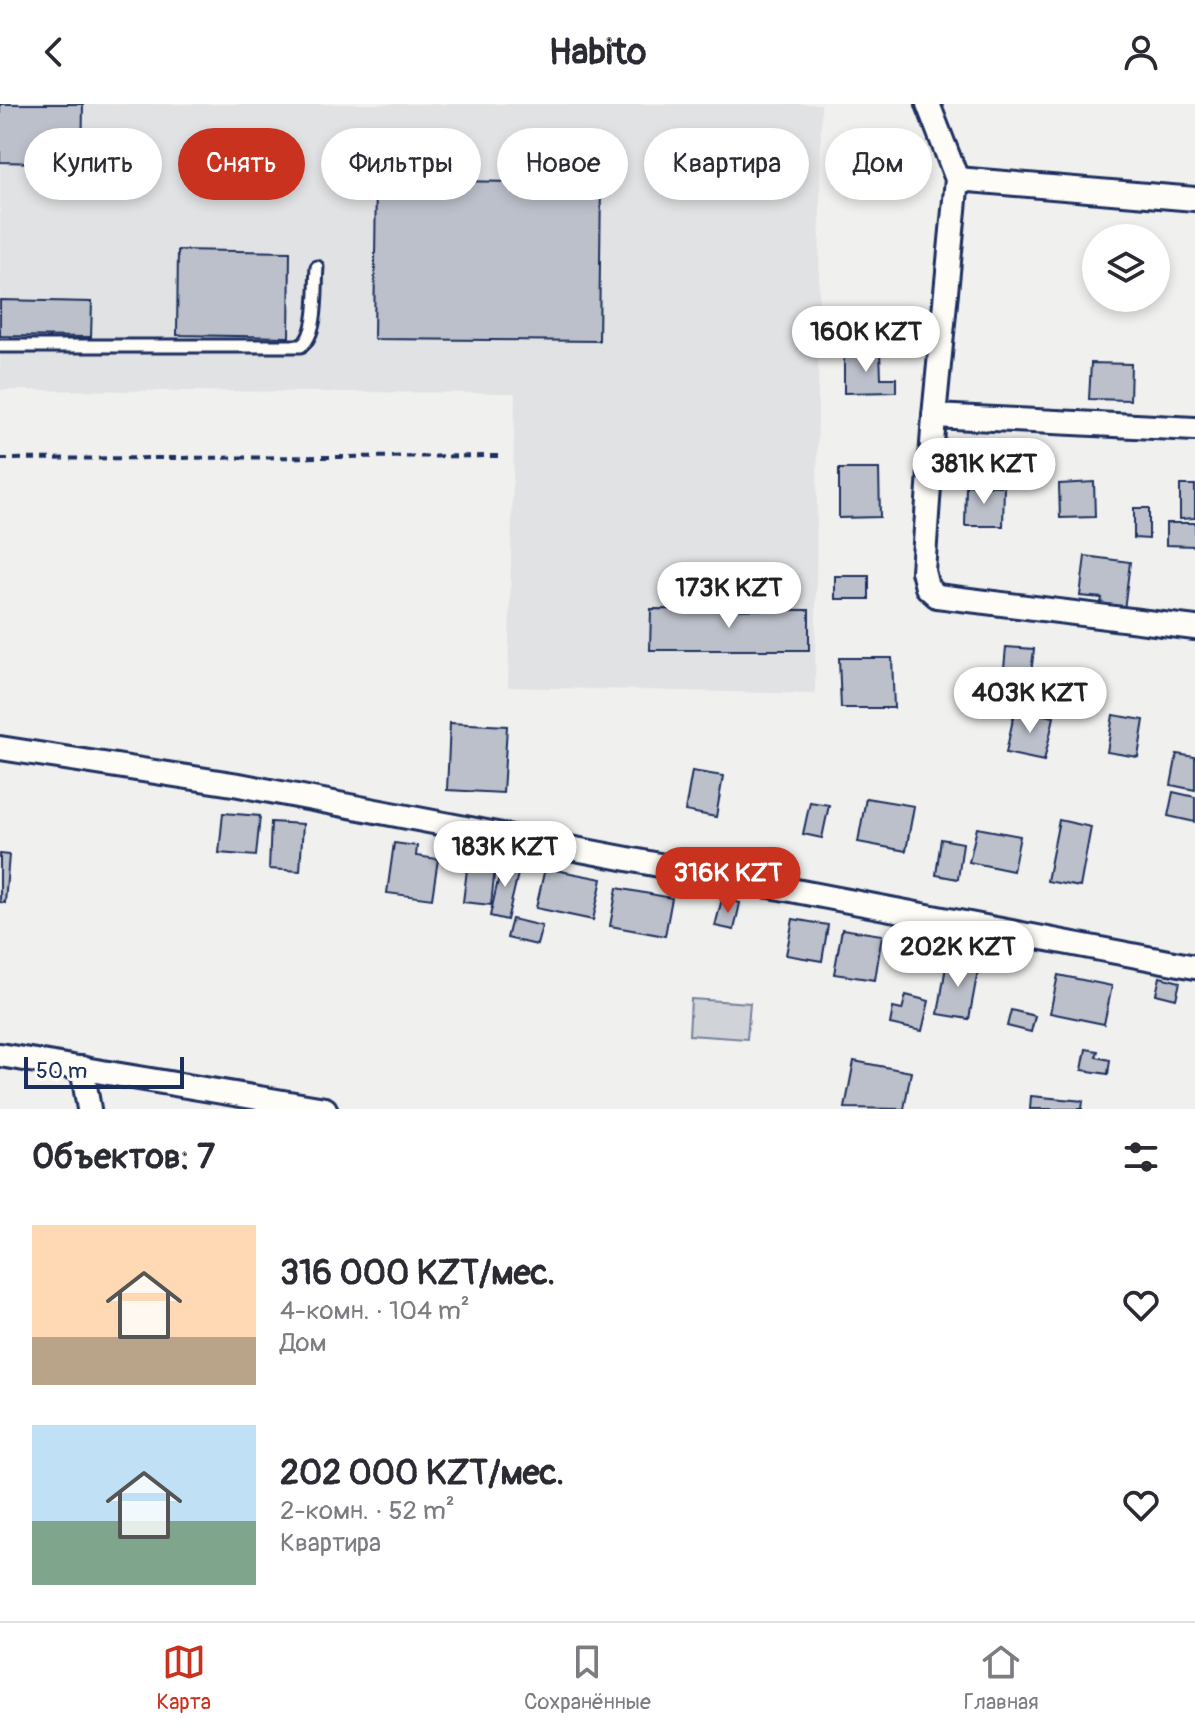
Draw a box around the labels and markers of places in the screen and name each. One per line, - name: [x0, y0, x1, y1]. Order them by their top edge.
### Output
- pin: 160K KZT: [783, 306, 949, 374]
- pin: 381K KZT: [901, 438, 1067, 506]
- pin: 173K KZT: [646, 562, 812, 630]
- pin: 403K KZT: [947, 667, 1113, 735]
- pin: 183K KZT: [422, 821, 588, 889]
- pin: 316K KZT: [645, 847, 811, 915]
- pin: 202K KZT: [875, 921, 1041, 989]

